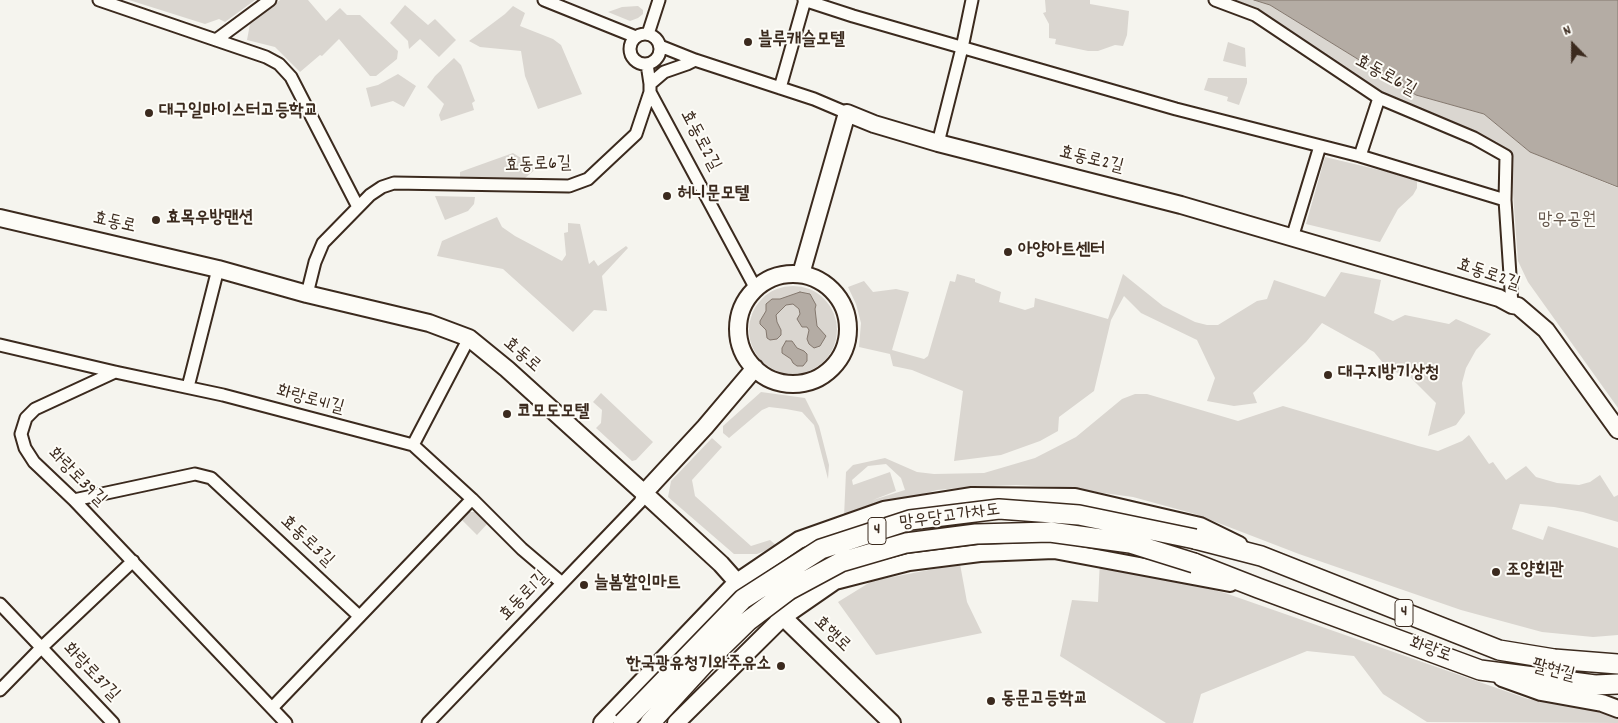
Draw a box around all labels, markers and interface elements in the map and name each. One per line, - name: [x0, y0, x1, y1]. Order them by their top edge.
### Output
- north arrow: [1548, 20, 1598, 70]
- text: N: [1560, 21, 1574, 42]
- place label: 블루캐슬모텔: [758, 31, 845, 53]
- marker: 블루캐슬모텔: [742, 36, 754, 48]
- street label: 효동로6길: [1351, 51, 1419, 103]
- place label: 대구일마이스터고등학교: [159, 102, 318, 124]
- marker: 대구일마이스터고등학교: [143, 107, 155, 119]
- street label: 효동로2길: [674, 107, 724, 175]
- street label: 효동로2길: [1056, 143, 1126, 179]
- street label: 효동로6길: [504, 154, 572, 178]
- place label: 허니문모텔: [677, 185, 749, 207]
- marker: 허니문모텔: [661, 190, 673, 202]
- street label: 효동로: [90, 209, 138, 239]
- place label: 효목우방맨션: [166, 209, 253, 231]
- park label: 망우공원: [1538, 211, 1596, 233]
- marker: 효목우방맨션: [150, 214, 162, 226]
- place label: 아양아트센터: [1018, 241, 1105, 263]
- marker: 아양아트센터: [1002, 246, 1014, 258]
- street label: 효동로2길: [1453, 255, 1523, 297]
- street label: 효동로: [498, 334, 544, 378]
- place label: 대구지방기상청: [1338, 364, 1439, 386]
- marker: 대구지방기상청: [1322, 369, 1334, 381]
- street label: 화랑로41길: [274, 382, 346, 420]
- place label: 코모도모텔: [517, 403, 589, 425]
- marker: 코모도모텔: [501, 408, 513, 420]
- street label: 화랑로39길: [42, 444, 110, 512]
- street label: 망우당고가차도: [898, 500, 1002, 536]
- street label: 효동로3길: [275, 512, 337, 572]
- road number: 4: [868, 518, 886, 544]
- place label: 조양회관: [1506, 561, 1564, 583]
- marker: 조양회관: [1490, 566, 1502, 578]
- street label: 효동로1길: [496, 567, 554, 627]
- place label: 늘봄할인마트: [594, 574, 681, 596]
- marker: 늘봄할인마트: [578, 579, 590, 591]
- road number: 4: [1395, 600, 1413, 626]
- street label: 효행로: [808, 612, 854, 658]
- street label: 화랑로: [1406, 633, 1454, 669]
- street label: 화랑로37길: [57, 639, 123, 707]
- place label: 한국광유청기와주유소: [626, 655, 771, 677]
- street label: 팔현길: [1529, 656, 1577, 688]
- marker: 한국광유청기와주유소: [775, 660, 787, 672]
- place label: 동문고등학교: [1001, 690, 1088, 712]
- marker: 동문고등학교: [985, 695, 997, 707]

